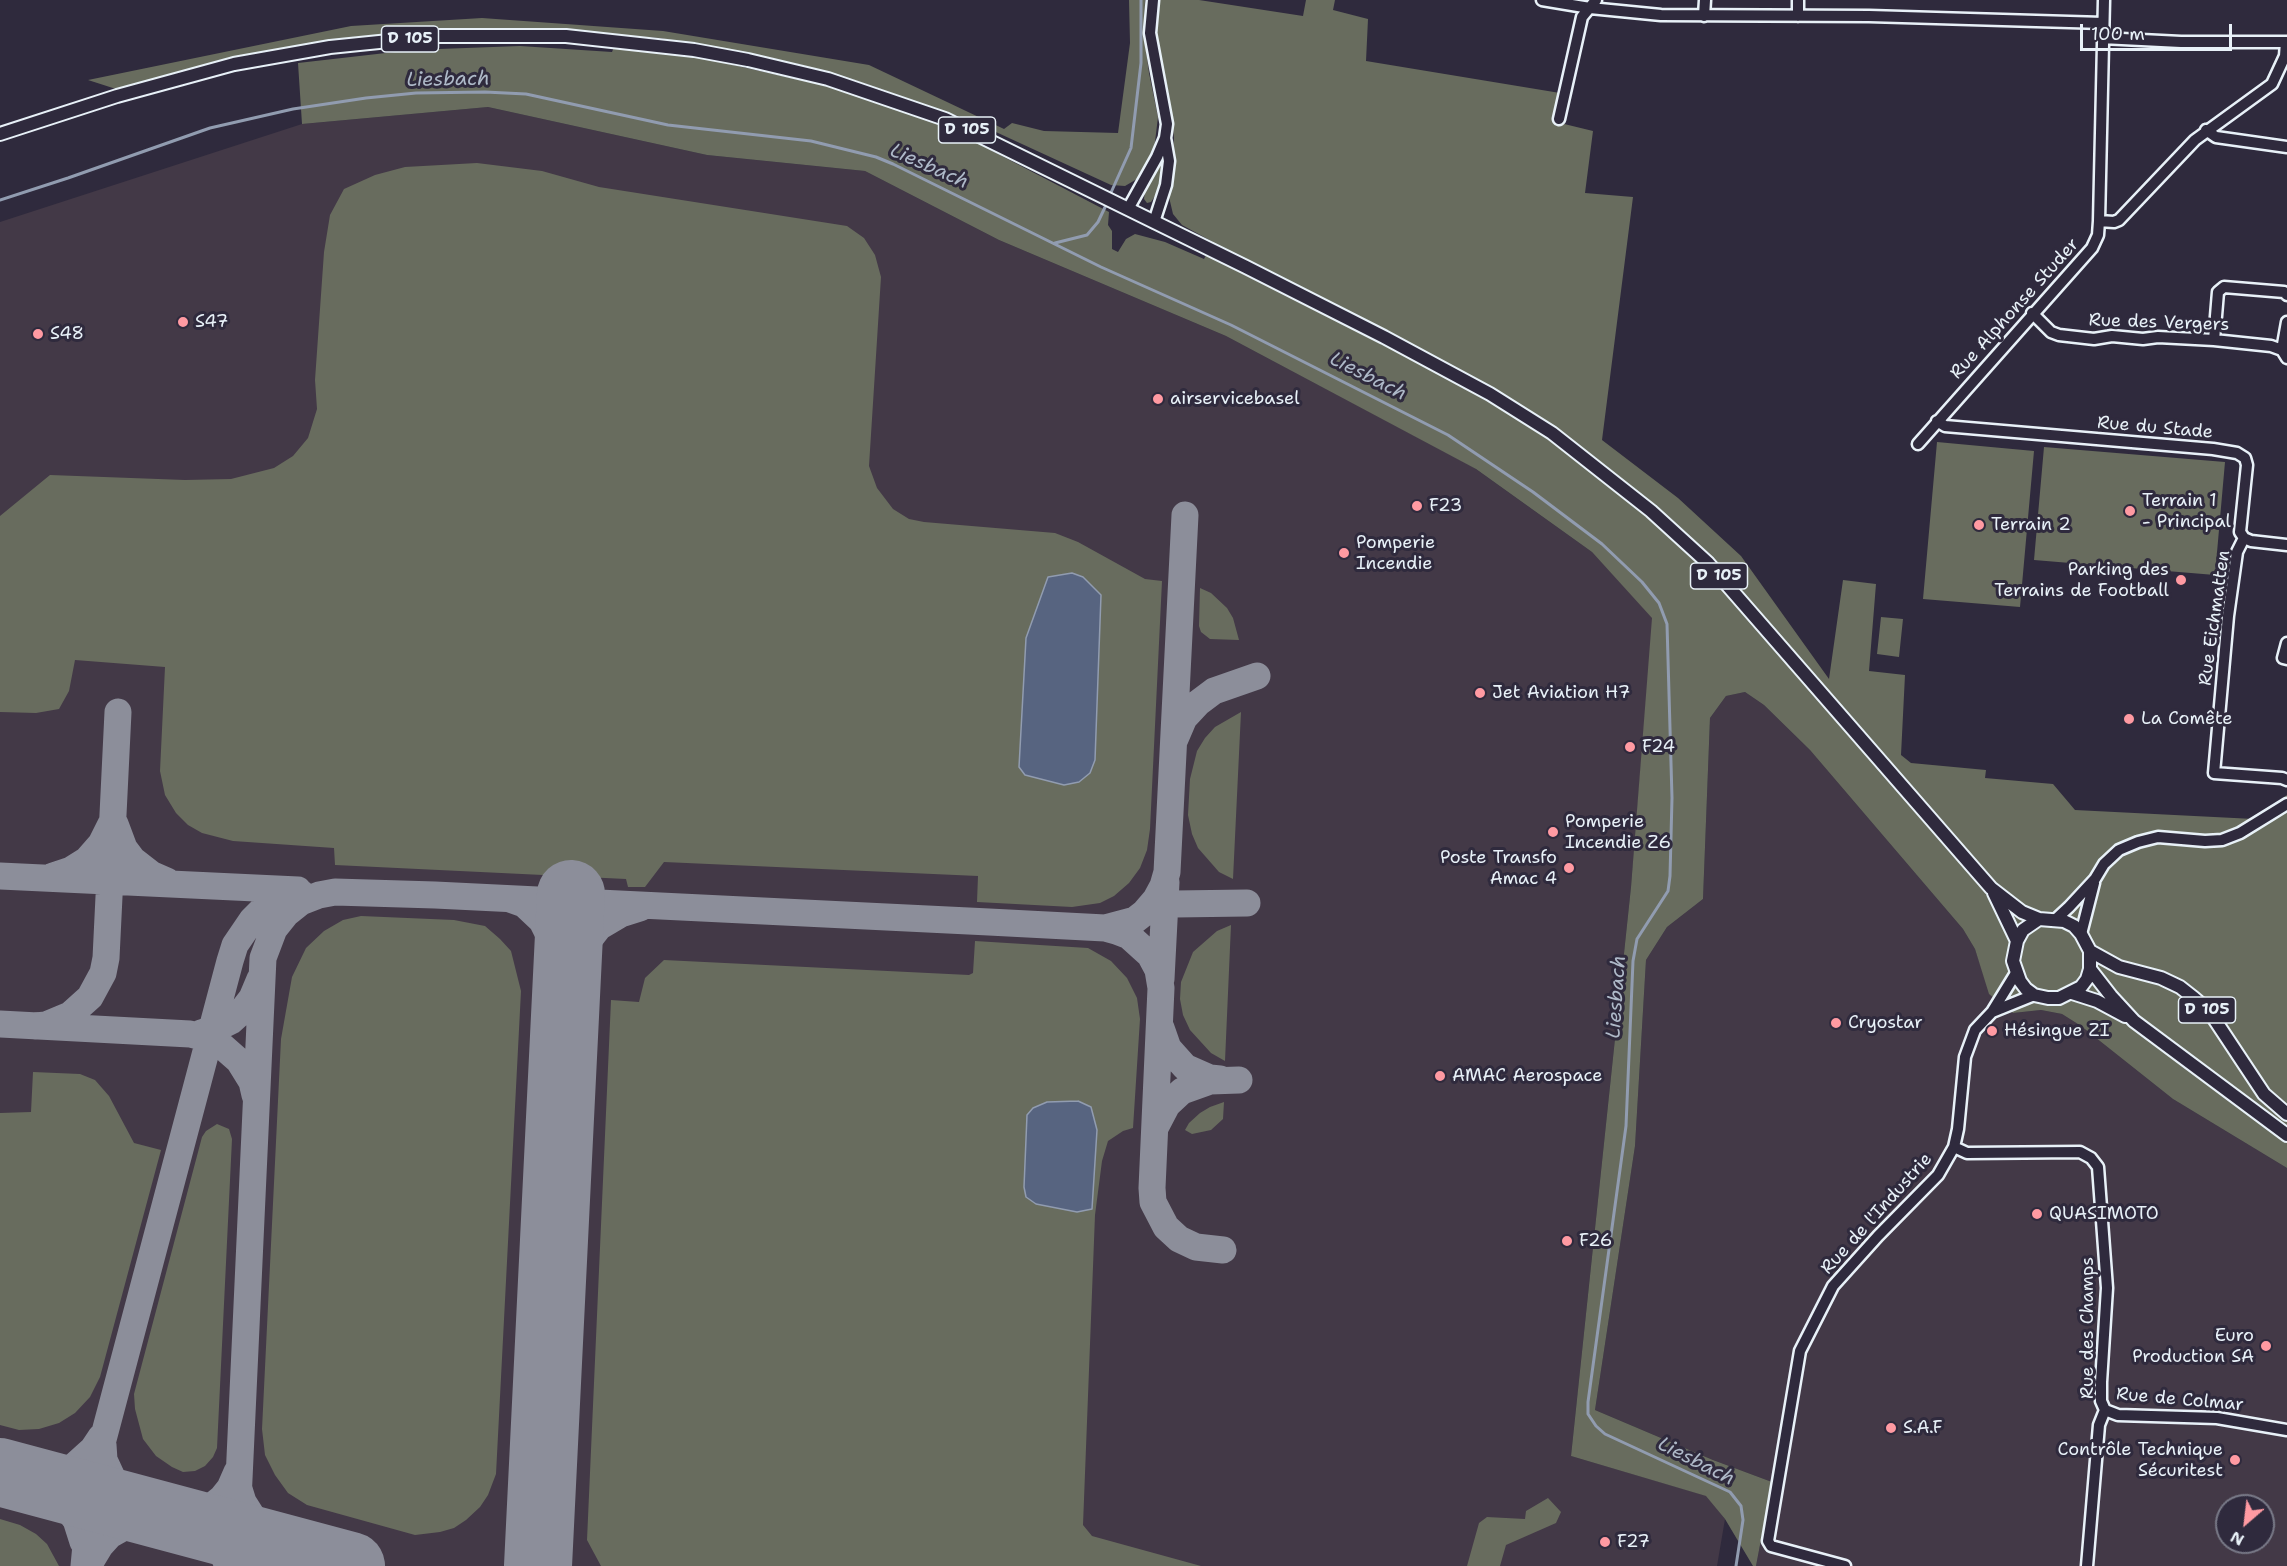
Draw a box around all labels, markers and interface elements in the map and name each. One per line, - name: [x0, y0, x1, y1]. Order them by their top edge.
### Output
- scale bar: [2083, 12, 2234, 50]
- text: 100 m: [2091, 22, 2145, 46]
- road number: D 105: [382, 26, 438, 52]
- water label: Liesbach: [406, 67, 490, 93]
- road number: D 105: [938, 117, 996, 143]
- water label: Liesbach: [886, 139, 972, 195]
- street label: Rue Alphonse Studer: [1946, 234, 2084, 384]
- street label: Rue des Vergers: [2088, 310, 2230, 336]
- place label: S47: [195, 311, 228, 333]
- marker: S47: [176, 315, 190, 329]
- place label: S48: [50, 323, 84, 345]
- marker: S48: [31, 327, 45, 341]
- water label: Liesbach: [1325, 347, 1411, 407]
- place label: airservicebasel: [1170, 388, 1300, 410]
- marker: airservicebasel: [1151, 392, 1165, 406]
- street label: Rue du Stade: [2096, 412, 2214, 444]
- place label: Terrain 1 - Principal: [2142, 490, 2231, 532]
- place label: F23: [1429, 495, 1462, 517]
- marker: F23: [1410, 499, 1424, 513]
- marker: Terrain 1 - Principal: [2123, 504, 2137, 518]
- place label: Terrain 2: [1991, 514, 2071, 536]
- marker: Terrain 2: [1972, 518, 1986, 532]
- place label: Pomperie Incendie: [1356, 532, 1435, 574]
- marker: Pomperie Incendie: [1337, 546, 1351, 560]
- street label: Rue Eichmatten: [2195, 549, 2235, 687]
- place label: Parking des Terrains de Football: [1994, 559, 2169, 602]
- road number: D 105: [1690, 563, 1748, 589]
- marker: Parking des Terrains de Football: [2174, 573, 2188, 587]
- place label: Jet Aviation H7: [1492, 682, 1630, 704]
- marker: Jet Aviation H7: [1473, 686, 1487, 700]
- place label: La Comête: [2141, 708, 2232, 730]
- marker: La Comête: [2122, 712, 2136, 726]
- place label: F24: [1642, 736, 1675, 758]
- marker: F24: [1623, 740, 1637, 754]
- place label: Pomperie Incendie Z6: [1565, 811, 1671, 854]
- marker: Pomperie Incendie Z6: [1546, 825, 1560, 839]
- place label: Poste Transfo Amac 4: [1440, 847, 1557, 890]
- marker: Poste Transfo Amac 4: [1562, 861, 1576, 875]
- water label: Liesbach: [1602, 955, 1632, 1039]
- road number: D 105: [2178, 997, 2236, 1023]
- place label: Cryostar: [1848, 1012, 1923, 1034]
- marker: Cryostar: [1829, 1016, 1843, 1030]
- place label: Hésingue ZI: [2004, 1020, 2110, 1042]
- marker: Hésingue ZI: [1985, 1024, 1999, 1038]
- place label: AMAC Aerospace: [1452, 1065, 1603, 1087]
- marker: AMAC Aerospace: [1433, 1069, 1447, 1083]
- street label: Rue de l'Industrie: [1817, 1149, 1937, 1279]
- place label: QUASIMOTO: [2049, 1203, 2159, 1225]
- marker: QUASIMOTO: [2030, 1207, 2044, 1221]
- place label: F26: [1579, 1230, 1612, 1252]
- marker: F26: [1560, 1234, 1574, 1248]
- street label: Rue des Champs: [2077, 1257, 2099, 1399]
- place label: Euro Production SA: [2132, 1325, 2254, 1368]
- marker: Euro Production SA: [2259, 1339, 2273, 1353]
- street label: Rue de Colmar: [2115, 1384, 2245, 1416]
- place label: S.A.F: [1903, 1417, 1943, 1439]
- marker: S.A.F: [1884, 1421, 1898, 1435]
- water label: Liesbach: [1653, 1432, 1739, 1492]
- place label: Contrôle Technique Sécuritest: [2058, 1439, 2223, 1482]
- marker: Contrôle Technique Sécuritest: [2228, 1453, 2242, 1467]
- north arrow: [2215, 1494, 2275, 1554]
- text: N: [2227, 1526, 2248, 1551]
- place label: F27: [1617, 1531, 1650, 1553]
- marker: F27: [1598, 1535, 1612, 1549]

